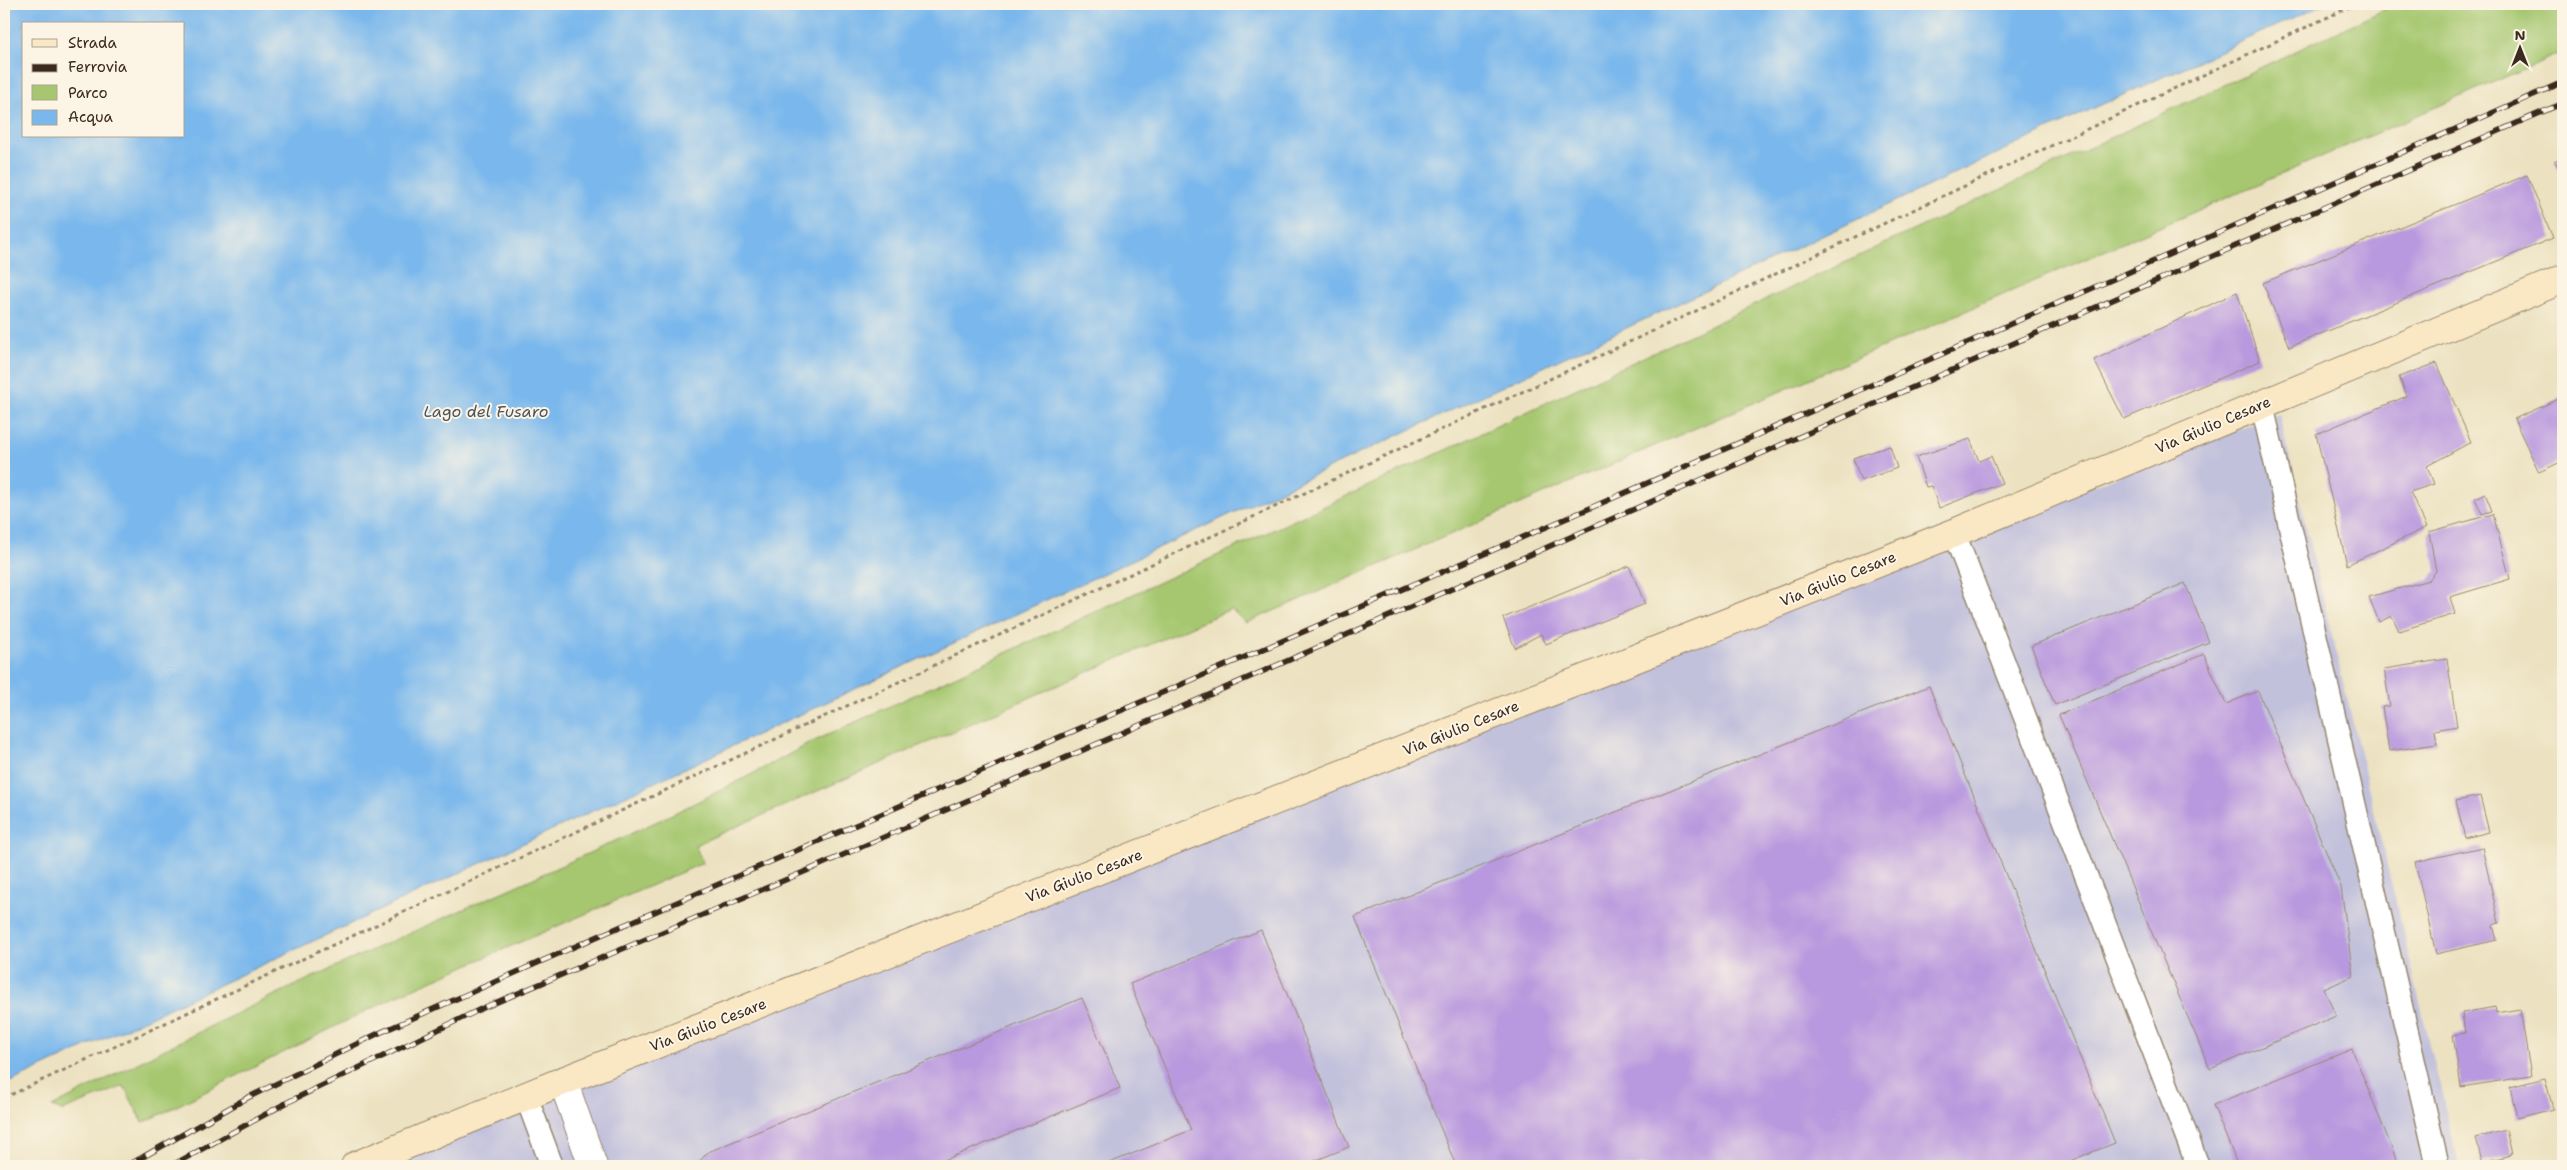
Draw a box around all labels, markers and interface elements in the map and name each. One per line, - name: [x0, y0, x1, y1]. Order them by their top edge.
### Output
- legend: [22, 22, 185, 138]
- north arrow: [2494, 22, 2544, 72]
- text: N: [2514, 26, 2526, 44]
- text: Strada: [68, 33, 117, 53]
- text: Ferrovia: [68, 57, 128, 77]
- text: Parco: [68, 83, 108, 103]
- text: Acqua: [68, 107, 114, 127]
- street label: Via Giulio Cesare: [2152, 392, 2274, 458]
- water label: Lago del Fusaro: [424, 401, 549, 422]
- street label: Via Giulio Cesare: [1777, 547, 1899, 611]
- street label: Via Giulio Cesare: [1400, 696, 1522, 760]
- street label: Via Giulio Cesare: [1023, 844, 1145, 908]
- street label: Via Giulio Cesare: [647, 993, 769, 1057]

